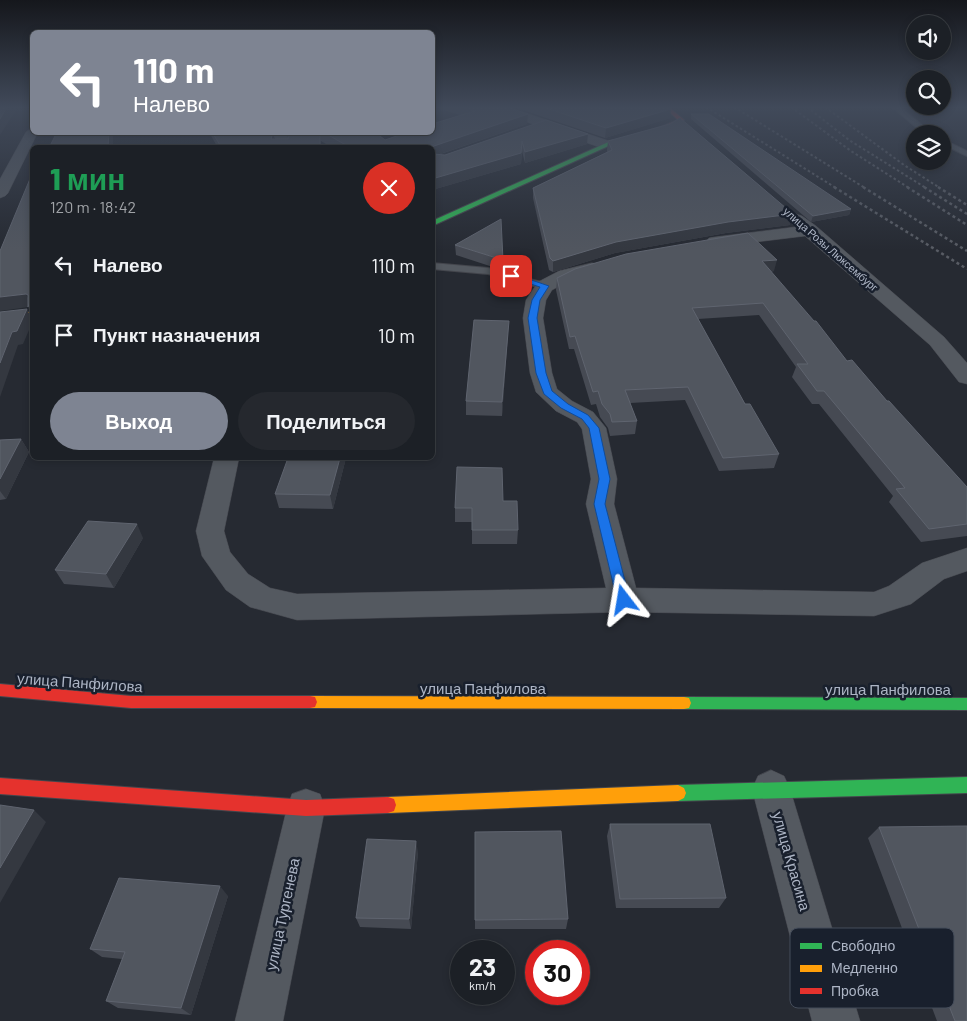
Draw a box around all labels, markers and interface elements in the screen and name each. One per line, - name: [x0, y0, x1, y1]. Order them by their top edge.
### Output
- map controls: [906, 15, 951, 170]
- button: sound: [906, 15, 951, 60]
- text: 110 m: [133, 48, 214, 90]
- icon: left: [50, 50, 115, 115]
- button: search: [906, 70, 951, 115]
- text: Налево: [133, 90, 210, 116]
- button: layers: [906, 125, 951, 170]
- text: 1 мин: [50, 160, 125, 196]
- button: close: [363, 162, 415, 214]
- text: 120 m · 18:42: [50, 197, 136, 216]
- street label: улица Розы Люксембург: [781, 204, 881, 294]
- icon: left: [50, 251, 78, 279]
- text: Налево: [93, 253, 163, 276]
- text: 110 m: [371, 254, 415, 277]
- pin: [490, 255, 532, 297]
- icon: arrive: [497, 262, 525, 290]
- icon: arrive: [50, 321, 78, 349]
- text: Пункт назначения: [93, 323, 260, 346]
- text: 10 m: [378, 324, 415, 347]
- button: Выход: [50, 392, 228, 450]
- button: Поделиться: [238, 392, 415, 450]
- position arrow: [597, 573, 649, 625]
- street label: улица Панфилова: [17, 669, 144, 695]
- street label: улица Панфилова: [420, 679, 547, 697]
- street label: улица Панфилова: [825, 680, 952, 698]
- street label: улица Красина: [769, 809, 815, 913]
- street label: улица Тургенева: [261, 855, 303, 972]
- legend: [790, 928, 954, 1008]
- text: Свободно: [831, 937, 896, 954]
- speed limit sign: 30: [525, 940, 590, 1005]
- text: 23: [469, 951, 496, 981]
- text: Медленно: [831, 959, 898, 976]
- text: km/h: [469, 978, 496, 992]
- text: Пробка: [831, 982, 879, 999]

